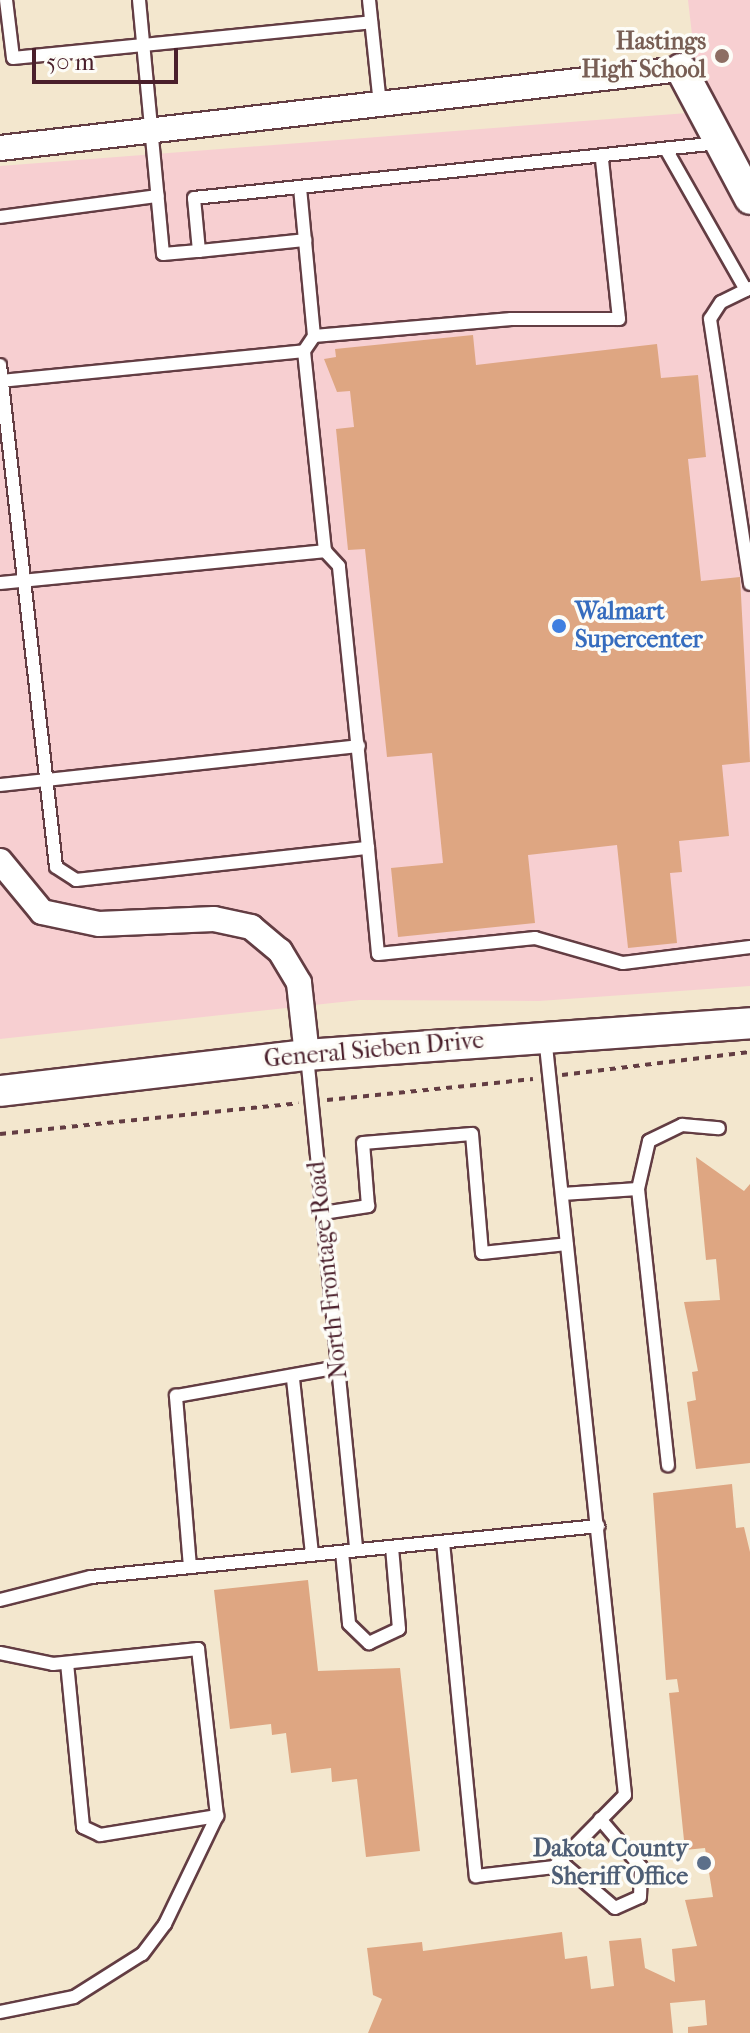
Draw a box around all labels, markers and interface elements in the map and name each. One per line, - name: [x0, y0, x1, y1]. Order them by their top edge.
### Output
- place label: Hastings High School: [582, 28, 706, 84]
- scale bar: [36, 32, 182, 82]
- marker: Hastings High School: [713, 47, 731, 65]
- text: 50 m: [46, 48, 95, 76]
- place label: Walmart Supercenter: [575, 598, 703, 654]
- marker: Walmart Supercenter: [550, 617, 568, 635]
- street label: General Sieben Drive: [263, 1026, 485, 1074]
- street label: North Frontage Road: [302, 1160, 354, 1380]
- place label: Dakota County Sheriff Office: [533, 1835, 688, 1891]
- marker: Dakota County Sheriff Office: [695, 1854, 713, 1872]

